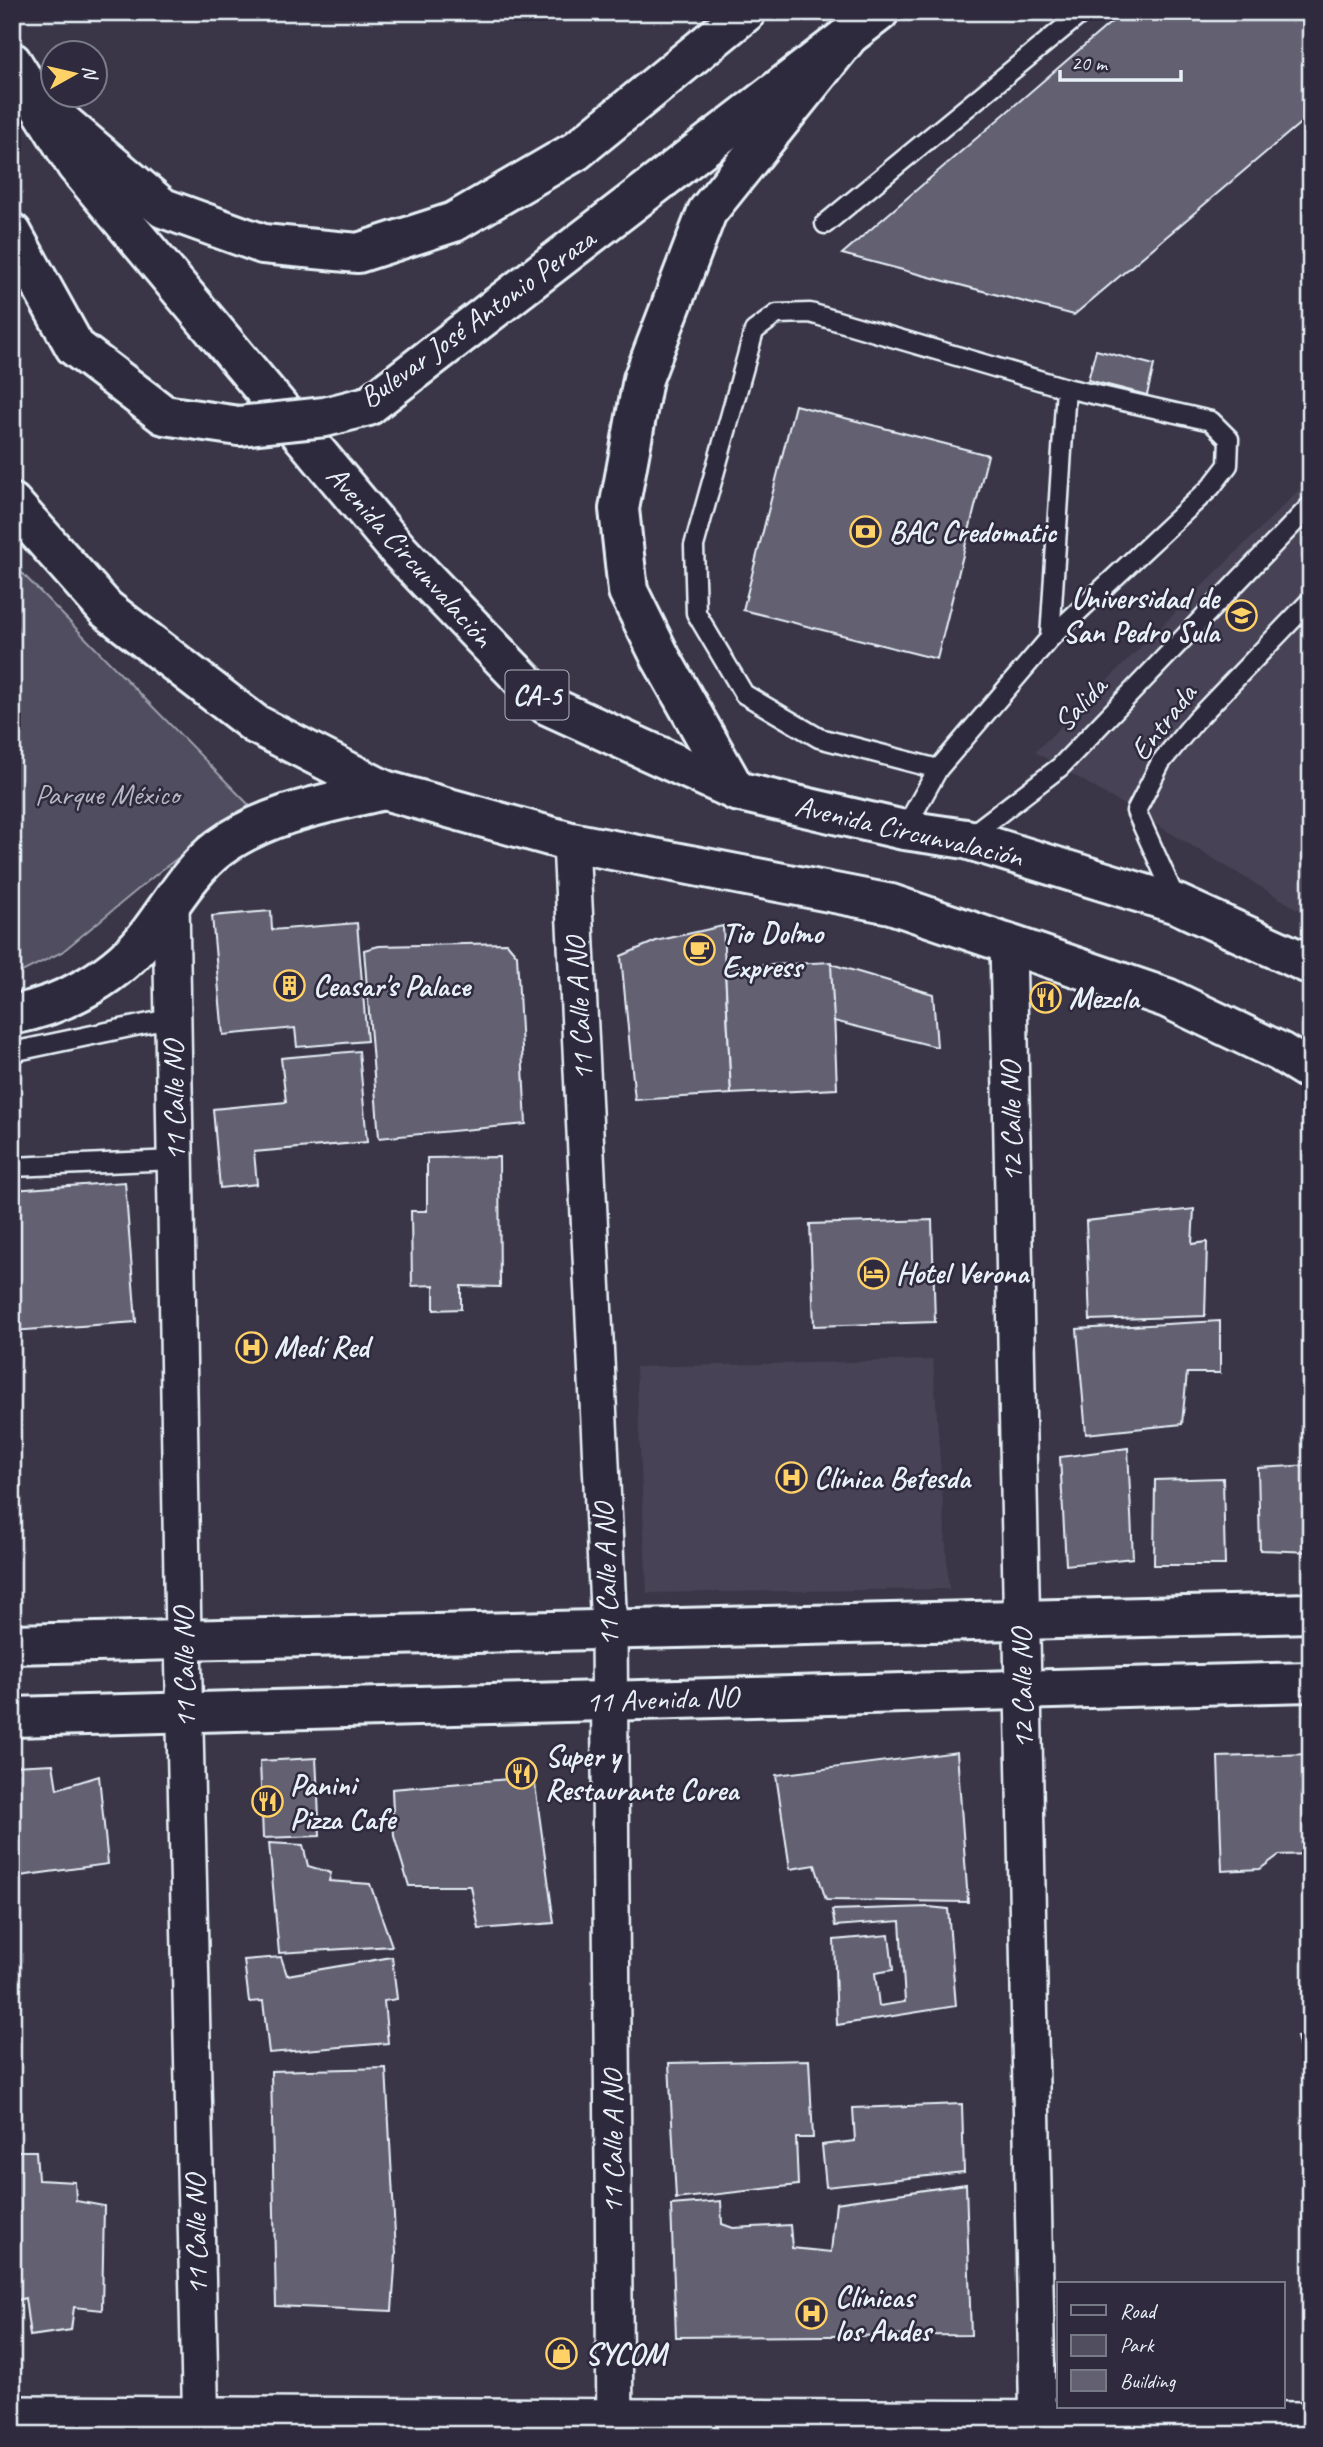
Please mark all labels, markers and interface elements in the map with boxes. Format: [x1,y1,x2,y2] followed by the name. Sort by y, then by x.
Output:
[38,38,108,108] north arrow
[1060,38,1181,82] scale bar
[1071,50,1109,76] text: 20 m
[77,64,103,82] text: N
[352,218,605,416] street label: Bulevar José Antonio Peraza
[318,457,503,656] street label: Avenida Circunvalación
[889,513,1057,551] place label: BAC Credomatic
[849,515,883,549] bank icon: BAC Credomatic
[1062,579,1222,651] place label: Universidad de San Pedro Sula
[1225,598,1259,632] school or university icon: Universidad de San Pedro Sula
[1045,666,1117,740] street label: Salida
[505,670,568,720] road number: CA-5
[1121,674,1206,768] street label: Entrada
[35,775,183,813] park label: Parque México
[792,786,1028,876] street label: Avenida Circunvalación
[722,914,825,986] place label: Tio Dolmo Express
[556,933,602,1082] street label: 11 Calle A NO
[682,933,716,967] cafe icon: Tio Dolmo Express
[313,967,472,1005] place label: Ceasar's Palace
[273,969,307,1003] building icon: Ceasar's Palace
[1069,979,1141,1017] place label: Mezcla
[1029,981,1063,1015] restaurant icon: Mezcla
[154,1037,194,1162] street label: 11 Calle NO
[991,1058,1031,1183] street label: 12 Calle NO
[896,1254,1031,1292] place label: Hotel Verona
[856,1256,890,1290] hotel icon: Hotel Verona
[274,1328,374,1366] place label: Medí Red
[234,1330,268,1364] hospital icon: Medí Red
[814,1459,973,1497] place label: Clínica Betesda
[774,1461,808,1495] hospital icon: Clínica Betesda
[584,1499,627,1648] street label: 11 Calle A NO
[164,1604,204,1729] street label: 11 Calle NO
[1002,1625,1042,1750] street label: 12 Calle NO
[585,1677,742,1721] street label: 11 Avenida NO
[545,1737,741,1809] place label: Super y Restaurante Corea
[505,1756,539,1790] restaurant icon: Super y Restaurante Corea
[290,1766,398,1838] place label: Panini Pizza Cafe
[250,1785,284,1819] restaurant icon: Panini Pizza Cafe
[593,2067,631,2214] street label: 11 Calle A NO
[176,2171,216,2296] street label: 11 Calle NO
[835,2278,934,2350] place label: Clínicas los Andes
[1057,2282,1284,2408] legend
[795,2297,829,2331] hospital icon: Clínicas los Andes
[1120,2298,1159,2324] text: Road
[1120,2332,1155,2358] text: Park
[585,2335,670,2373] place label: SYCOM
[545,2337,579,2371] shop icon: SYCOM
[1120,2368,1177,2394] text: Building

